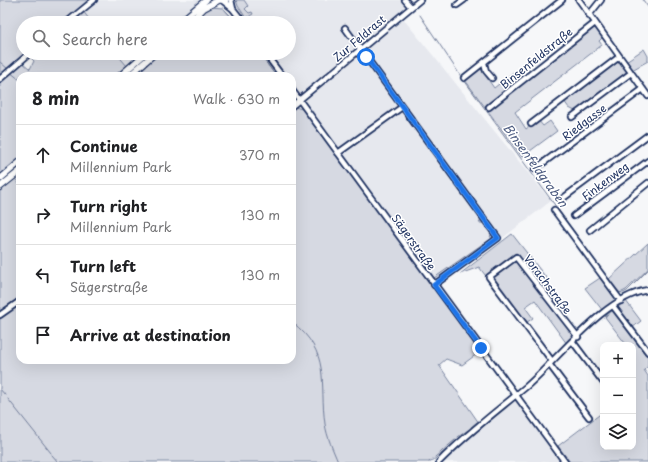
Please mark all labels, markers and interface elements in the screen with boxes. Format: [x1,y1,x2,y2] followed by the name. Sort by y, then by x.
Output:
[329,10,390,65] street label: Zur Feldrast
[16,16,296,60] search box
[496,23,576,93] street label: Binsenfeldstraße
[30,27,52,49] icon: search
[62,27,148,50] text: Search here
[357,48,375,66] route start
[32,85,80,111] text: 8 min
[193,89,280,108] text: Walk · 630 m
[558,100,610,144] street label: Riedgasse
[500,120,573,211] water label: Binsenfeldgraben
[70,134,138,157] text: Continue
[32,144,54,166] icon: ahead
[239,145,280,164] text: 370 m
[70,157,172,176] text: Millennium Park
[578,158,632,204] street label: Finkenweg
[70,194,147,217] text: Turn right
[32,204,54,226] icon: right
[241,205,280,224] text: 130 m
[388,210,440,274] street label: Sägerstraße
[70,217,172,236] text: Millennium Park
[520,251,576,318] street label: Vorachstraße
[70,254,136,277] text: Turn left
[32,264,54,286] icon: left
[241,265,280,284] text: 130 m
[70,277,148,296] text: Sägerstraße
[70,323,231,346] text: Arrive at destination
[32,324,54,346] icon: arrive
[472,339,490,357] route end
[600,342,636,450] map controls
[600,342,636,378] button: +
[600,378,636,414] button: −
[600,414,636,450] button: layers

